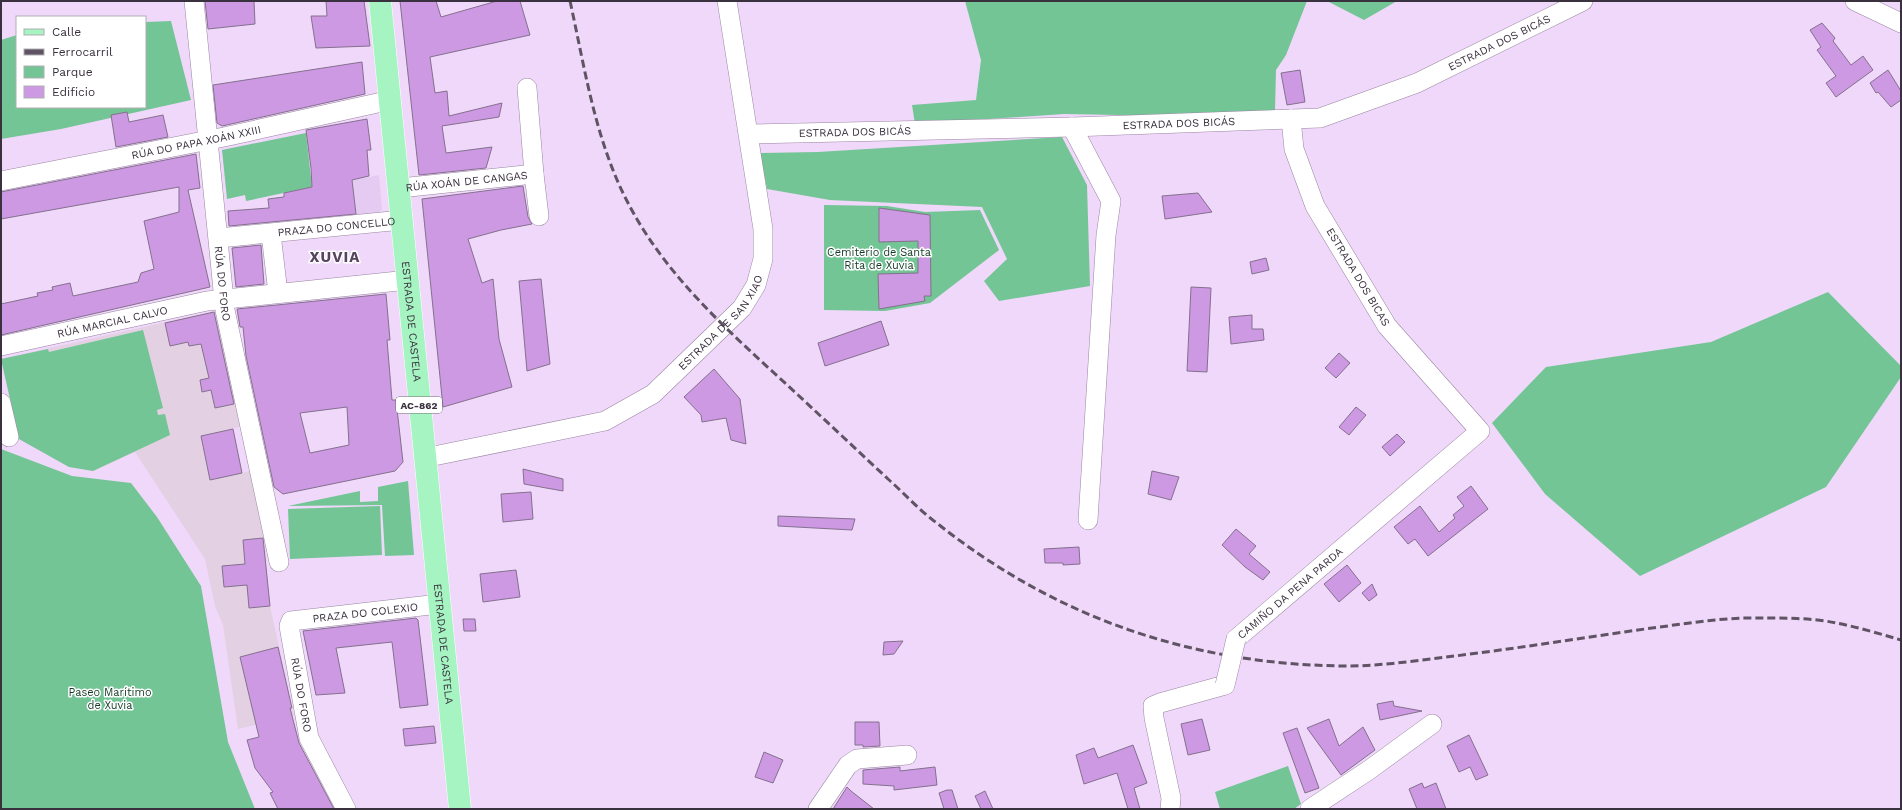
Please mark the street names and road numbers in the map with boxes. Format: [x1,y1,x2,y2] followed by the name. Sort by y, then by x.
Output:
[1446,12,1553,73] street label: ESTRADA DOS BICÁS
[1122,114,1235,132] street label: ESTRADA DOS BICÁS
[130,123,262,162] street label: RÚA DO PAPA XOÁN XXIII
[799,123,911,139] street label: ESTRADA DOS BICÁS
[405,168,528,194] street label: RÚA XOÁN DE CANGAS
[277,214,396,239] street label: PRAZA DO CONCELLO
[1323,225,1393,329] street label: ESTRADA DOS BICAS
[212,245,234,322] street label: RÚA DO FORO
[399,261,424,382] street label: ESTRADA DE CASTELA
[676,274,765,373] street label: ESTRADA DE SAN XIAO
[56,303,169,340] street label: RÚA MARCIAL CALVO
[396,397,442,413] road number: AC-862
[1235,545,1345,641] street label: CAMIÑO DA PENA PARDA
[431,583,456,705] street label: ESTRADA DE CASTELA
[312,600,419,625] street label: PRAZA DO COLEXIO
[288,656,315,733] street label: RÚA DO FORO

